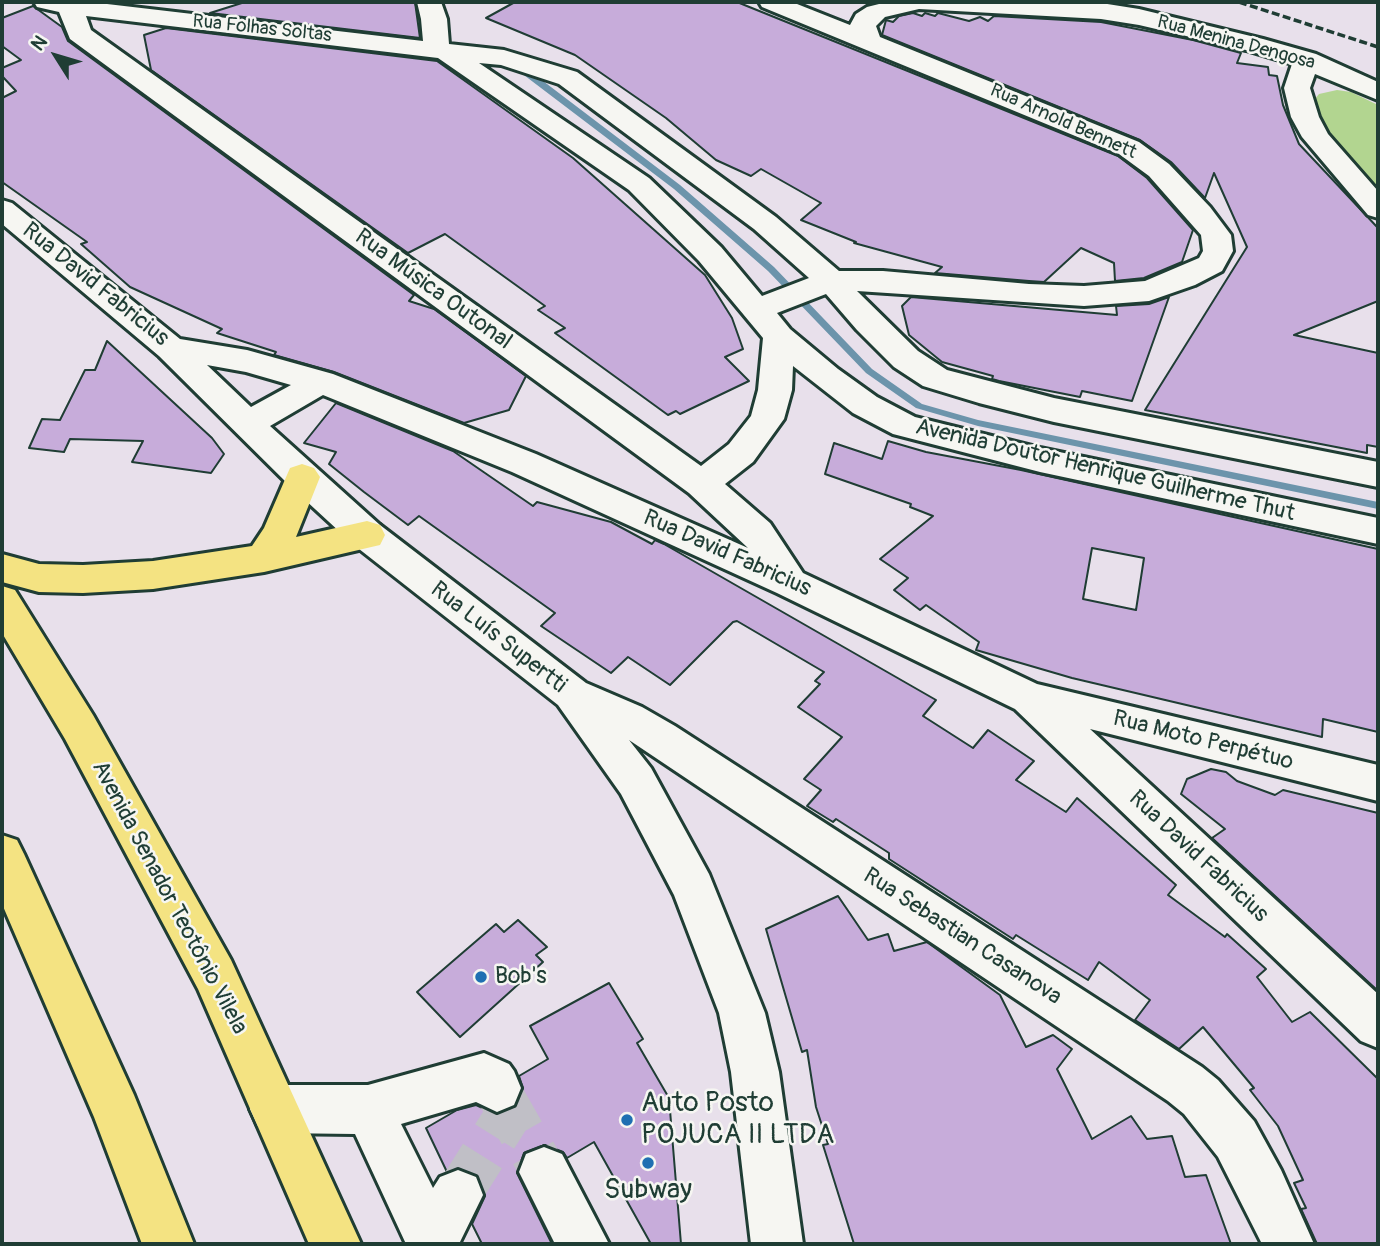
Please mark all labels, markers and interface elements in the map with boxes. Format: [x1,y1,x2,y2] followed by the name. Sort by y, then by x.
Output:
[191,10,333,48] street label: Rua Folhas Soltas
[1155,11,1317,75] street label: Rua Menina Dengosa
[21,21,91,91] north arrow
[26,31,53,56] text: N
[986,79,1140,165] street label: Rua Arnold Bennett
[16,217,174,353] street label: Rua David Fabricius
[349,224,517,356] street label: Rua Música Outonal
[913,414,1297,528] street label: Avenida Doutor Henrique Guilherme Thut
[639,505,815,603] street label: Rua David Fabricius
[425,576,571,700] street label: Rua Luís Supertti
[1110,705,1296,777] street label: Rua Moto Perpétuo
[85,757,253,1039] street label: Avenida Senador Teotônio Vilela
[1122,785,1274,929] street label: Rua David Fabricius
[858,863,1066,1011] street label: Rua Sebastian Casanova
[495,963,546,991] place label: Bob's
[473,969,489,985] marker: Bob's
[641,1087,834,1153] place label: Auto Posto POJUCA II LTDA
[619,1112,635,1128] marker: Auto Posto POJUCA II LTDA
[640,1155,656,1171] marker: Subway
[604,1174,692,1208] place label: Subway

